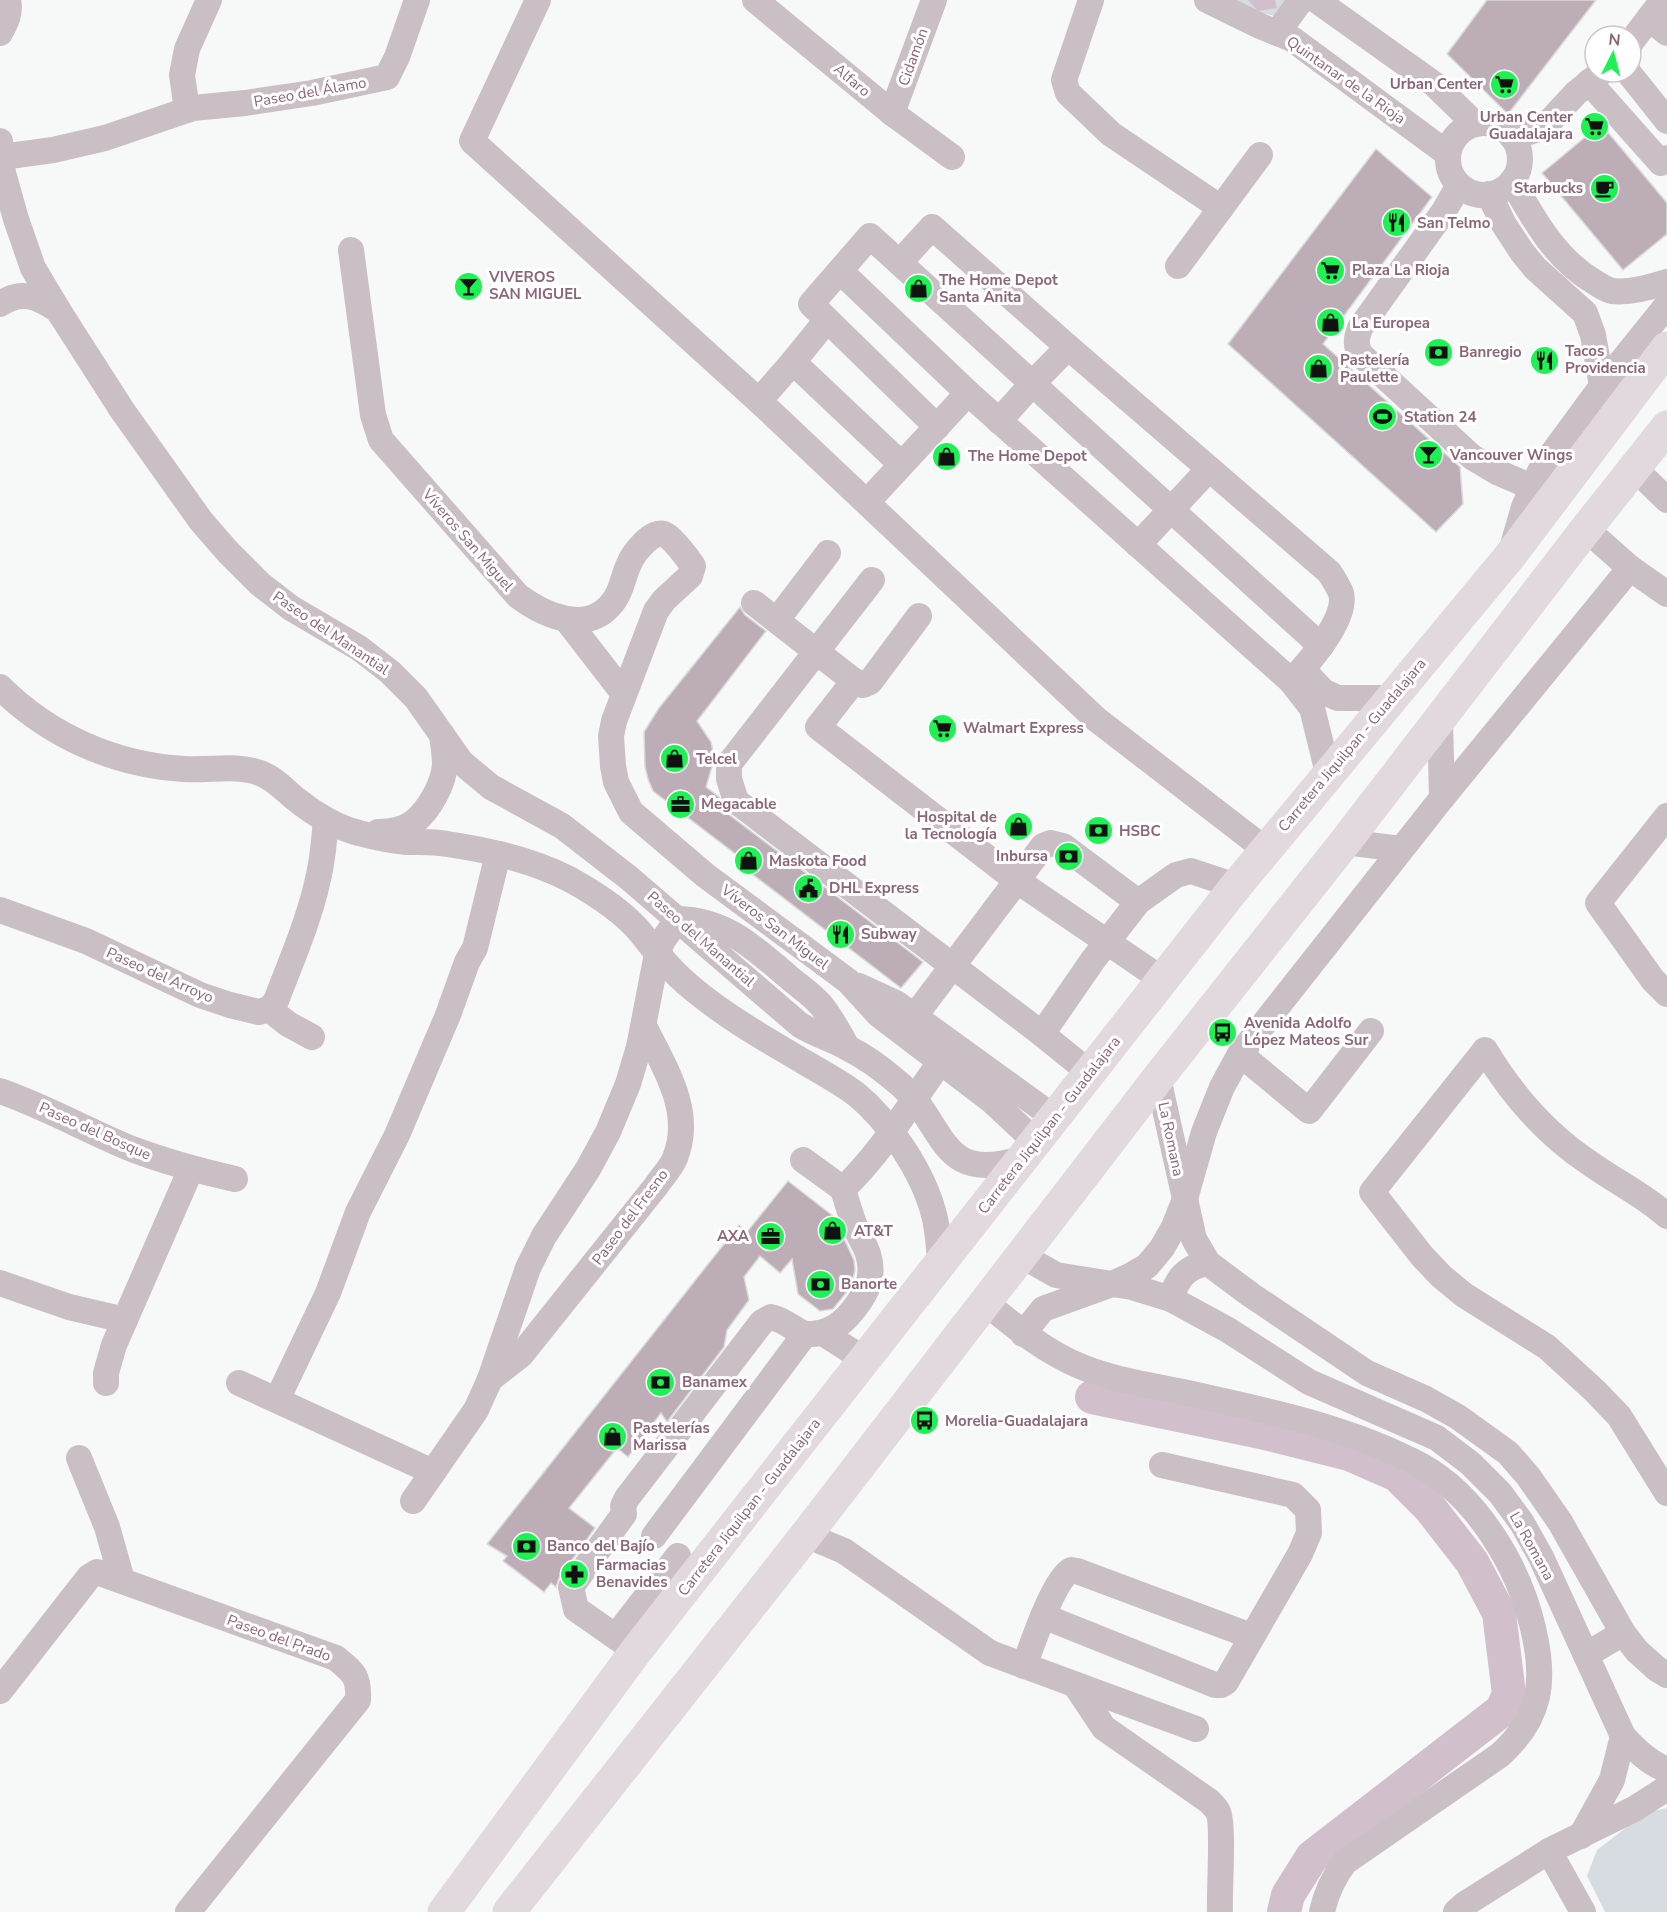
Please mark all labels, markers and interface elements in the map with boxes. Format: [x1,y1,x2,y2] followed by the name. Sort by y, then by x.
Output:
[1583,24,1643,84] north arrow
[893,25,933,89] street label: Cidamón
[1607,29,1622,52] text: N
[1283,31,1409,129] street label: Quintanar de la Rioja
[830,59,874,101] street label: Alfaro
[1488,68,1520,100] supermarket icon: Urban Center
[252,72,368,112] street label: Paseo del Álamo
[1390,74,1483,94] place label: Urban Center
[1480,107,1573,144] place label: Urban Center Guadalajara
[1578,110,1610,142] supermarket icon: Urban Center Guadalajara
[1588,172,1620,204] cafe icon: Starbucks
[1514,178,1583,198] place label: Starbucks
[1380,207,1412,239] restaurant icon: San Telmo
[1417,213,1491,233] place label: San Telmo
[1315,254,1347,286] supermarket icon: Plaza La Rioja
[1352,260,1450,280] place label: Plaza La Rioja
[488,267,582,304] place label: VIVEROS SAN MIGUEL
[452,270,484,302] bar icon: VIVEROS SAN MIGUEL
[939,270,1058,307] place label: The Home Depot Santa Anita
[902,273,934,305] shop icon: The Home Depot Santa Anita
[1315,307,1347,339] shop icon: La Europea
[1352,313,1430,333] place label: La Europea
[1422,336,1454,368] bank icon: Banregio
[1565,341,1646,378] place label: Tacos Providencia
[1459,342,1522,362] place label: Banregio
[1528,344,1560,376] restaurant icon: Tacos Providencia
[1340,350,1409,387] place label: Pastelería Paulette
[1303,353,1335,385] shop icon: Pastelería Paulette
[1367,401,1399,433] sports icon: Station 24
[1404,407,1476,427] place label: Station 24
[1413,439,1445,471] bar icon: Vancouver Wings
[931,440,963,472] shop icon: The Home Depot
[1449,445,1573,465] place label: Vancouver Wings
[968,446,1087,466] place label: The Home Depot
[417,484,518,596] street label: Víveros San Miguel
[269,587,394,680] street label: Paseo del Manantial
[1273,654,1431,836] street label: Carretera Jiquilpan - Guadalajara
[926,712,958,744] supermarket icon: Walmart Express
[963,718,1084,738] place label: Walmart Express
[659,743,691,775] shop icon: Telcel
[696,749,737,769] place label: Telcel
[664,788,696,820] office icon: Megacable
[701,794,777,814] place label: Megacable
[905,807,997,844] place label: Hospital de la Tecnología
[1002,810,1034,842] shop icon: Hospital de la Tecnología
[1082,815,1114,847] bank icon: HSBC
[1119,821,1161,841] place label: HSBC
[1053,840,1085,872] bank icon: Inbursa
[732,845,764,877] shop icon: Maskota Food
[996,846,1048,866] place label: Inbursa
[769,851,866,871] place label: Maskota Food
[792,872,824,904] public building icon: DHL Express
[829,878,919,898] place label: DHL Express
[716,879,833,974] street label: Víveros San Miguel
[643,887,759,992] street label: Paseo del Manantial
[824,918,856,950] restaurant icon: Subway
[861,924,917,944] place label: Subway
[103,942,217,1008] street label: Paseo del Arroyo
[1244,1013,1368,1050] place label: Avenida Adolfo López Mateos Sur
[1207,1016,1239,1048] bus stop icon: Avenida Adolfo López Mateos Sur
[973,1032,1125,1218] street label: Carretera Jiquilpan - Guadalajara
[36,1097,154,1165] street label: Paseo del Bosque
[1153,1100,1189,1178] street label: La Romana
[587,1165,673,1269] street label: Paseo del Fresno
[817,1215,849,1247] shop icon: AT&T
[754,1220,786,1252] office icon: AXA
[854,1221,893,1241] place label: AT&T
[717,1226,750,1246] place label: AXA
[804,1268,836,1300] bank icon: Banorte
[841,1274,897,1294] place label: Banorte
[645,1366,677,1398] bank icon: Banamex
[682,1372,748,1392] place label: Banamex
[908,1405,940,1437] bus stop icon: Morelia-Guadalajara
[945,1411,1088,1431] place label: Morelia-Guadalajara
[673,1414,825,1600] street label: Carretera Jiquilpan - Guadalajara
[633,1418,710,1455] place label: Pastelerías Marissa
[596,1421,628,1453] shop icon: Pastelerías Marissa
[1505,1508,1559,1584] street label: La Romana
[510,1530,542,1562] bank icon: Banco del Bajío
[547,1536,655,1556] place label: Banco del Bajío
[596,1555,668,1592] place label: Farmacias Benavides
[559,1558,591,1590] pharmacy icon: Farmacias Benavides
[224,1610,334,1666] street label: Paseo del Prado

